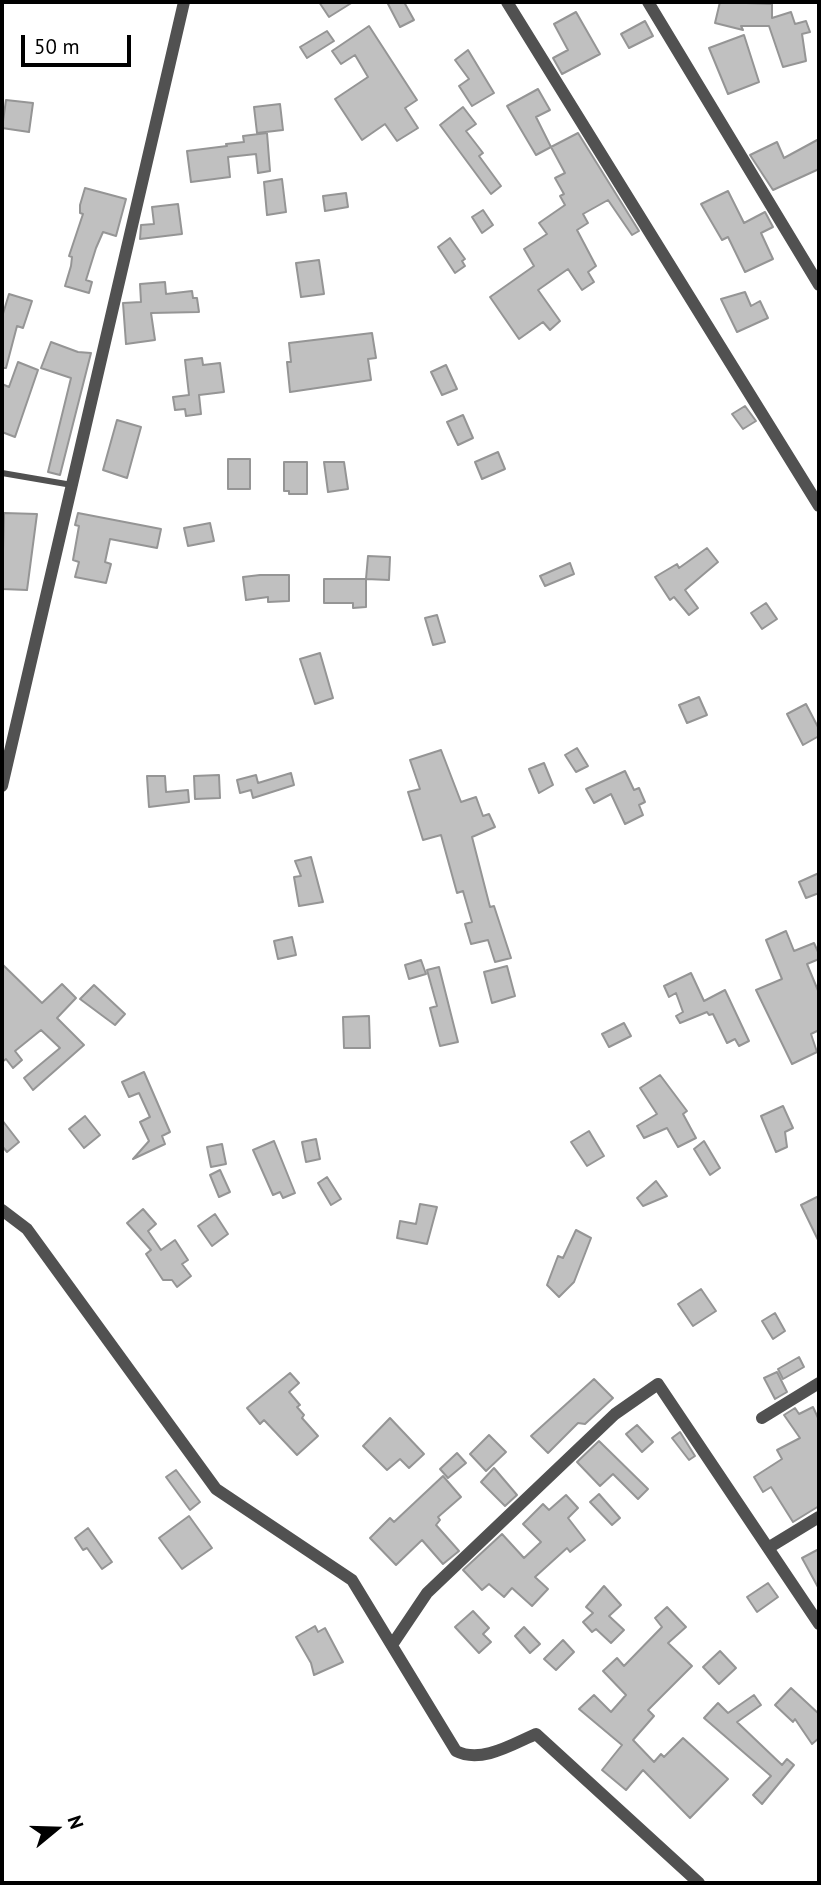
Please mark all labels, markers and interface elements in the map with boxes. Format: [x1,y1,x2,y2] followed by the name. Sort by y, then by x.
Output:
[24,21,135,65] scale bar
[34,33,80,60] text: 50 m
[21,1794,91,1864] north arrow
[62,1812,89,1832] text: N

